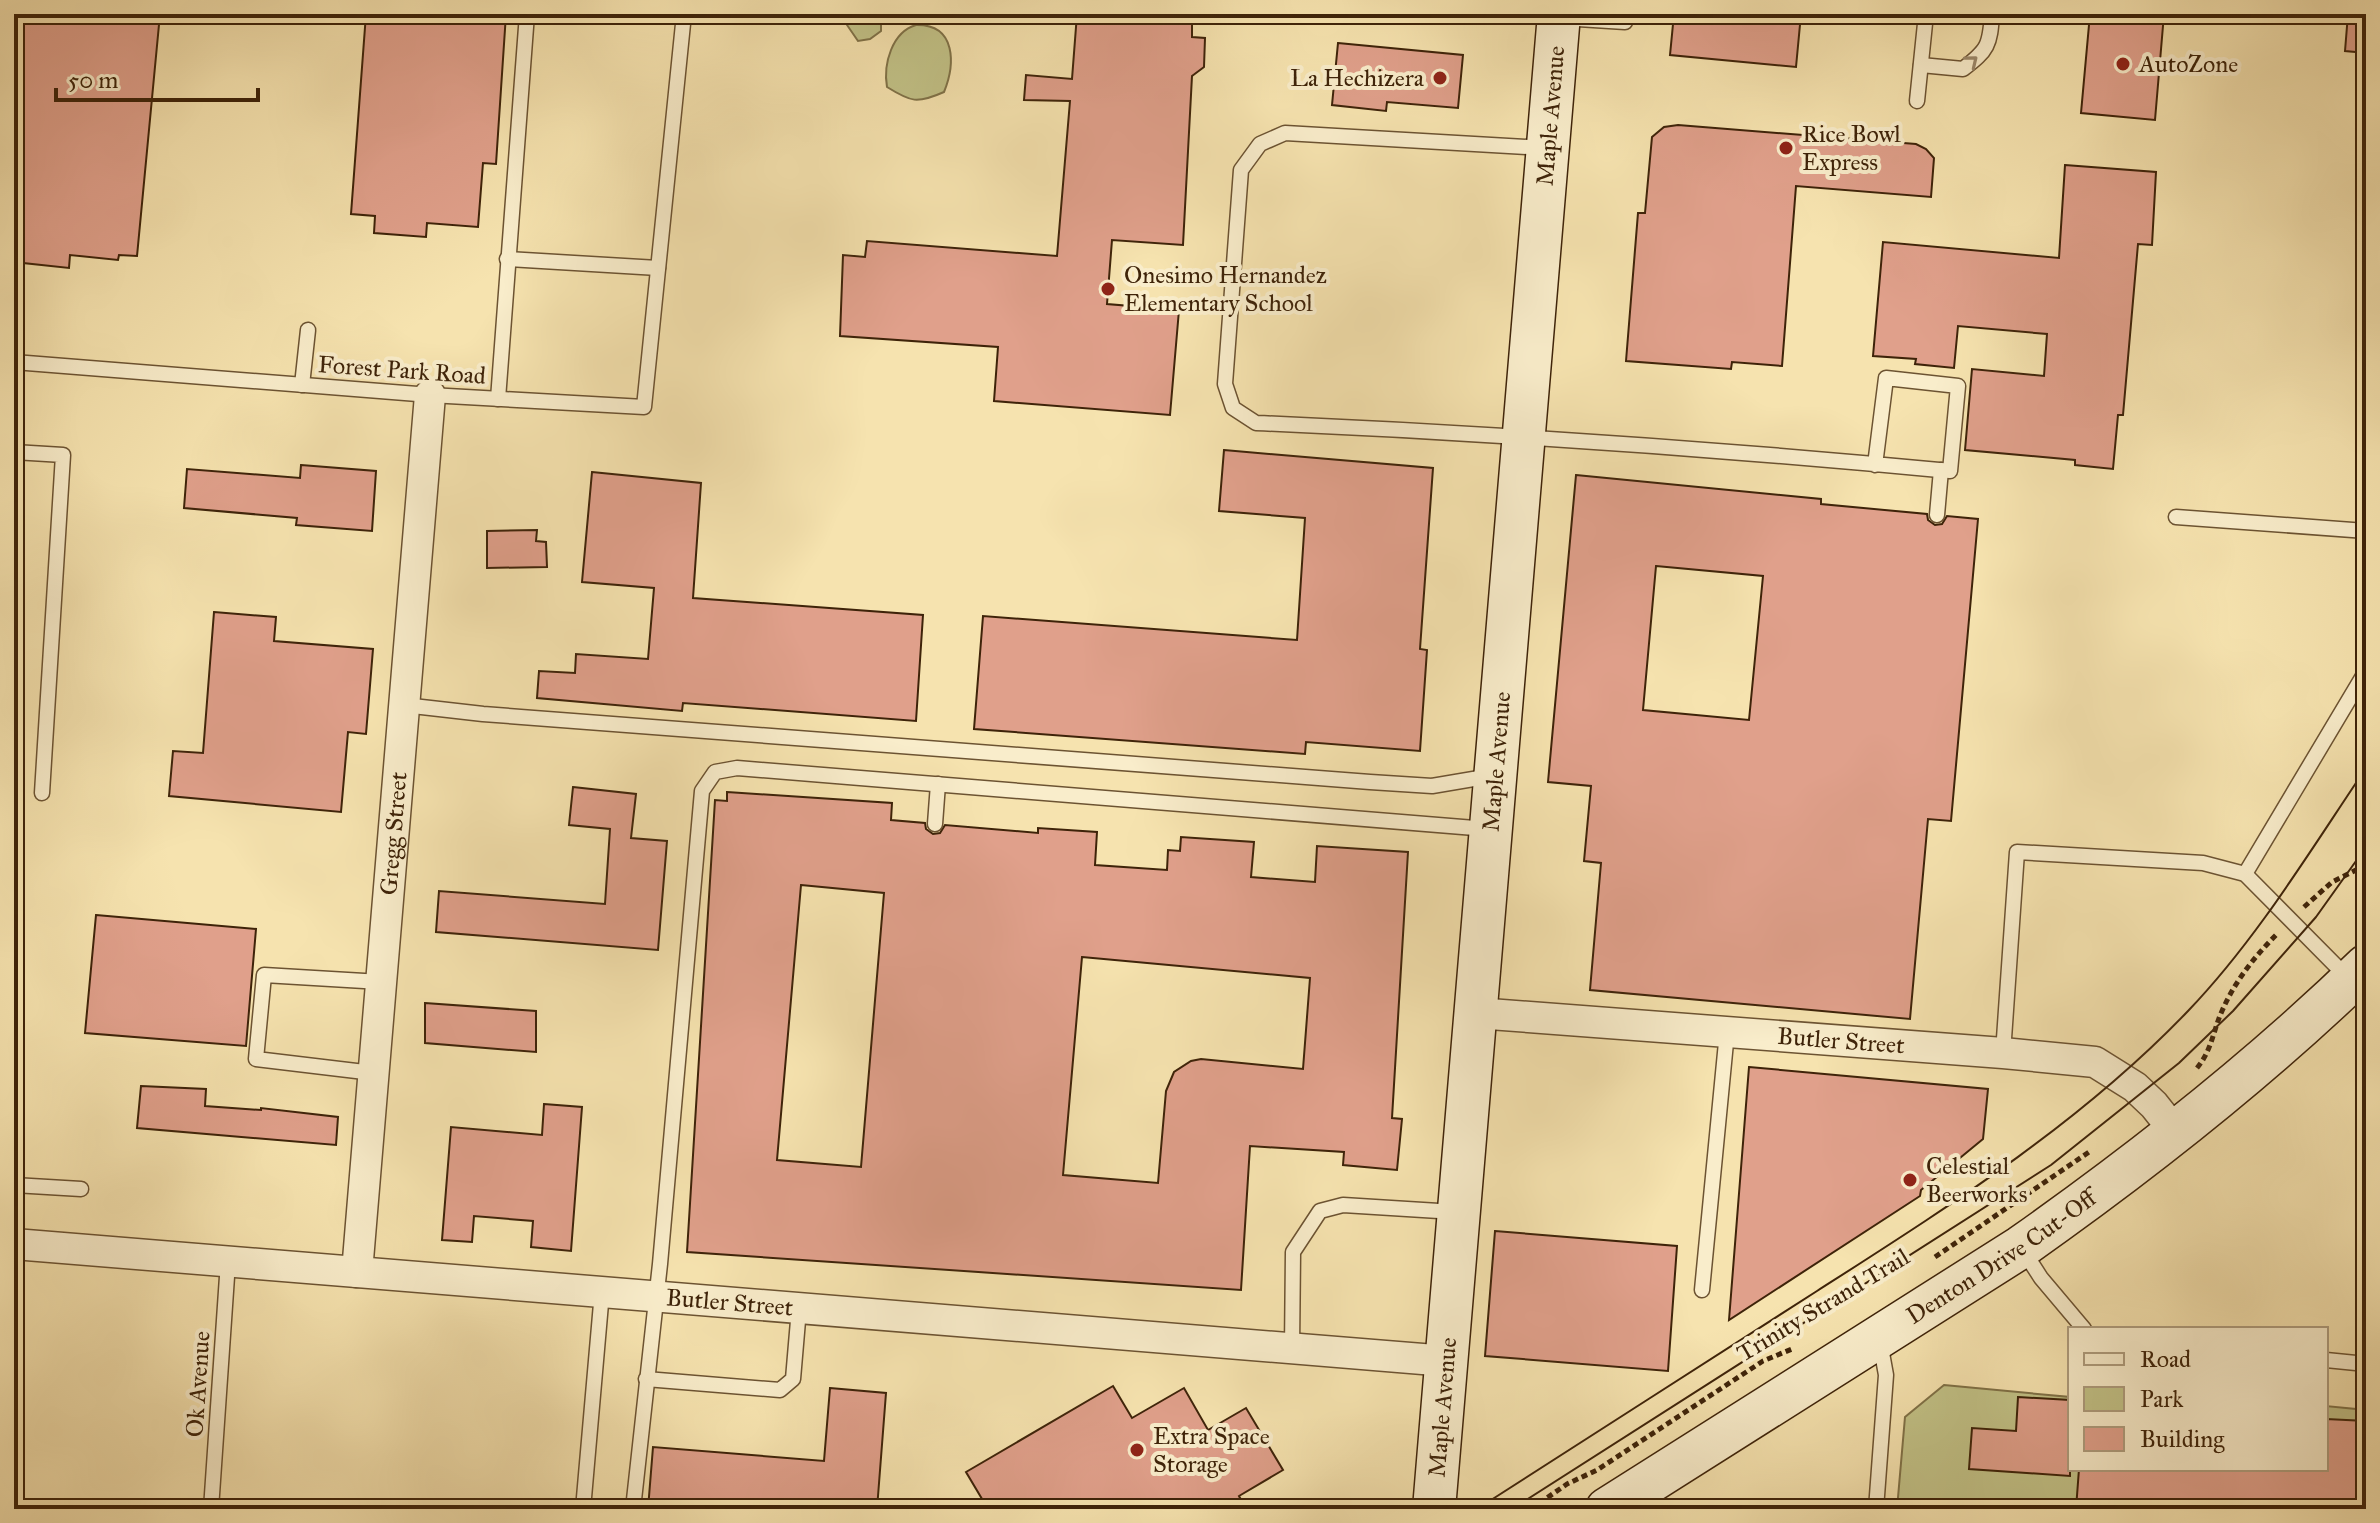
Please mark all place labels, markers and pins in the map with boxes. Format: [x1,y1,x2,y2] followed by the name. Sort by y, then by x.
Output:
[2138,49,2238,79] place label: AutoZone
[2114,55,2132,73] marker: AutoZone
[1290,63,1425,93] place label: La Hechizera
[1431,69,1449,87] marker: La Hechizera
[1802,119,1901,177] place label: Rice Bowl Express
[1777,139,1795,157] marker: Rice Bowl Express
[1124,260,1327,318] place label: Onesimo Hernandez Elementary School
[1099,280,1117,298] marker: Onesimo Hernandez Elementary School
[1926,1151,2028,1209] place label: Celestial Beerworks
[1901,1171,1919,1189] marker: Celestial Beerworks
[1153,1421,1270,1479] place label: Extra Space Storage
[1128,1441,1146,1459] marker: Extra Space Storage

